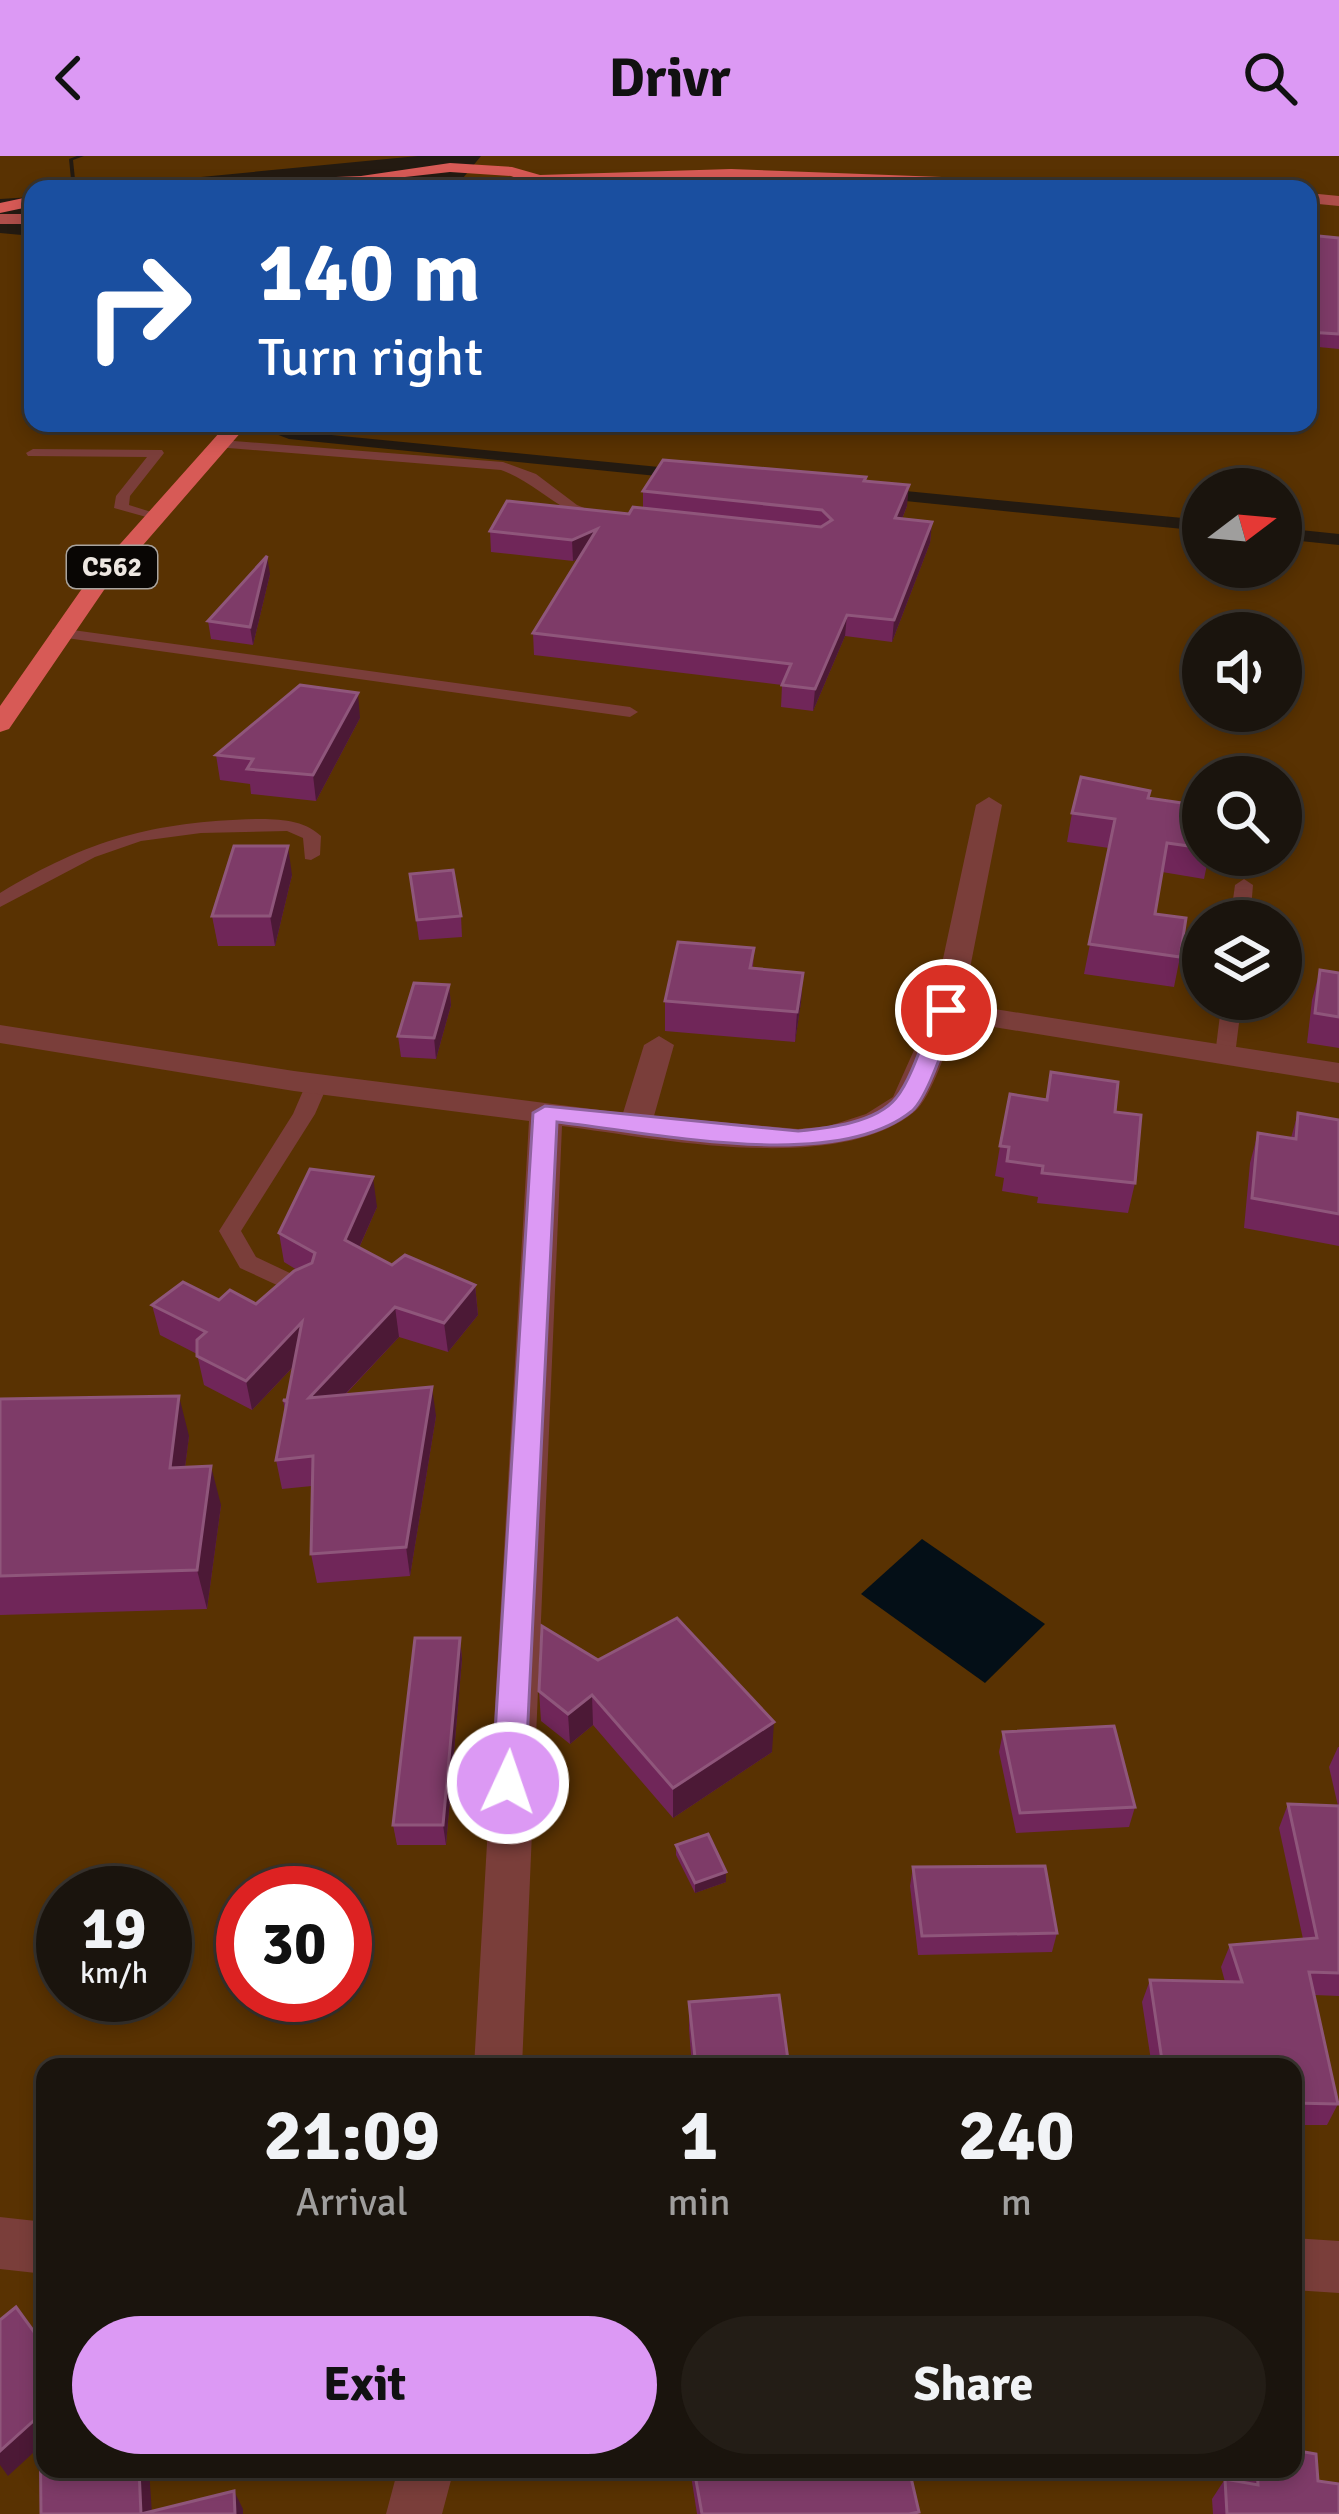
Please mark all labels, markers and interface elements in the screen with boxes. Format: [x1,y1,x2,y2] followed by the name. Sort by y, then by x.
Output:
[36,45,102,111] icon: back
[609,45,730,112] text: Drivr
[1237,45,1303,111] icon: search
[258,221,480,325] text: 140 m
[60,228,216,384] icon: right
[258,324,483,391] text: Turn right
[1182,468,1302,588] north arrow
[1182,468,1302,1020] map controls
[67,546,157,588] road number: C562
[1182,612,1302,732] button: sound
[1182,756,1302,876] button: search
[1182,900,1302,1020] button: layers
[895,959,997,1061] pin
[913,977,979,1043] icon: arrive
[445,1720,571,1846] position arrow
[216,1866,372,2022] speed limit sign: 30
[82,1892,146,1966] text: 19
[80,1955,148,1992] text: km/h
[263,2091,440,2180] text: 21:09
[680,2091,718,2180] text: 1
[958,2091,1075,2180] text: 240
[296,2178,408,2226] text: Arrival
[668,2178,731,2226] text: min
[1001,2178,1032,2226] text: m
[72,2316,657,2454] button: Exit
[681,2316,1266,2454] button: Share

